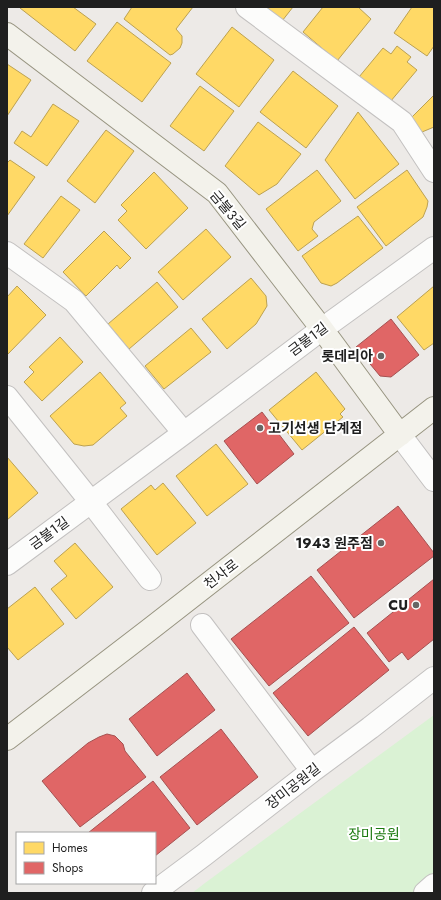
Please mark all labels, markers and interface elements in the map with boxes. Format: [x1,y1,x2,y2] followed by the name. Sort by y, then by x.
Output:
[205,186,251,234] street label: 금불3길
[284,317,332,361] street label: 금불1길
[321,346,373,366] place label: 롯데리아
[376,351,386,361] marker: 롯데리아
[268,418,362,438] place label: 고기선생 단계점
[255,423,265,433] marker: 고기선생 단계점
[25,512,73,554] street label: 금불1길
[295,533,373,553] place label: 1943 원주점
[376,538,386,548] marker: 1943 원주점
[200,554,242,594] street label: 천사로
[388,595,408,615] place label: CU
[411,600,421,610] marker: CU
[261,758,325,814] street label: 장미공원길
[348,824,400,844] park label: 장미공원
[16,832,156,884] legend
[52,839,88,857] text: Homes
[52,859,83,877] text: Shops

